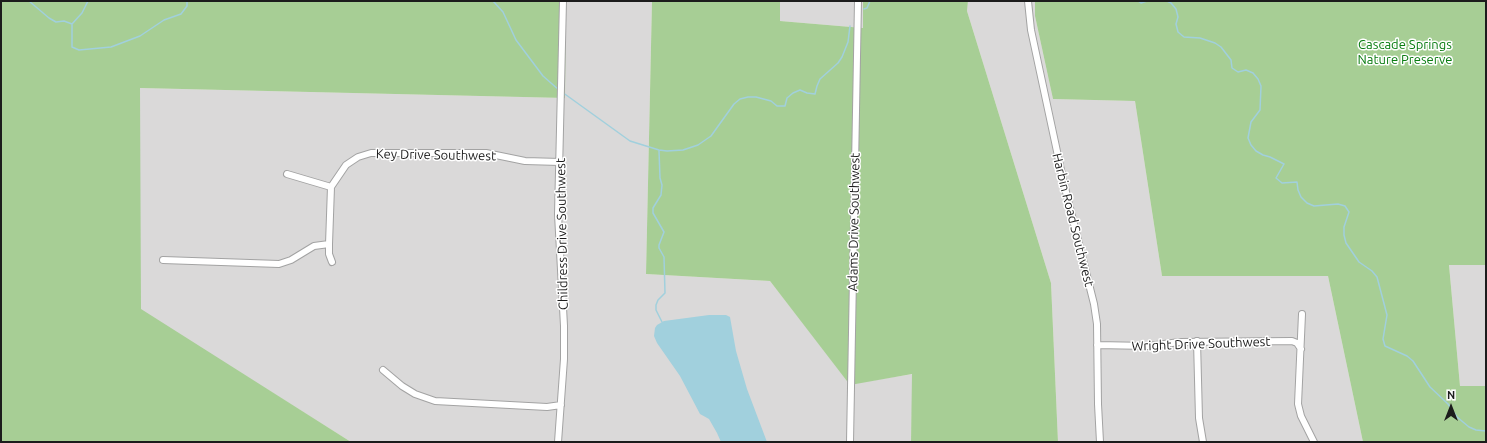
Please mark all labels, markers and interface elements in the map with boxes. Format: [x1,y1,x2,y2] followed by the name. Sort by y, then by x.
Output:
[1358,37,1452,68] park label: Cascade Springs Nature Preserve
[376,146,496,164] street label: Key Drive Southwest
[1049,152,1097,288] street label: Harbin Road Southwest
[845,153,863,291] street label: Adams Drive Southwest
[553,158,571,310] street label: Childress Drive Southwest
[1131,334,1271,354] street label: Wright Drive Southwest
[1431,387,1471,427] north arrow
[1447,389,1455,401] text: N

